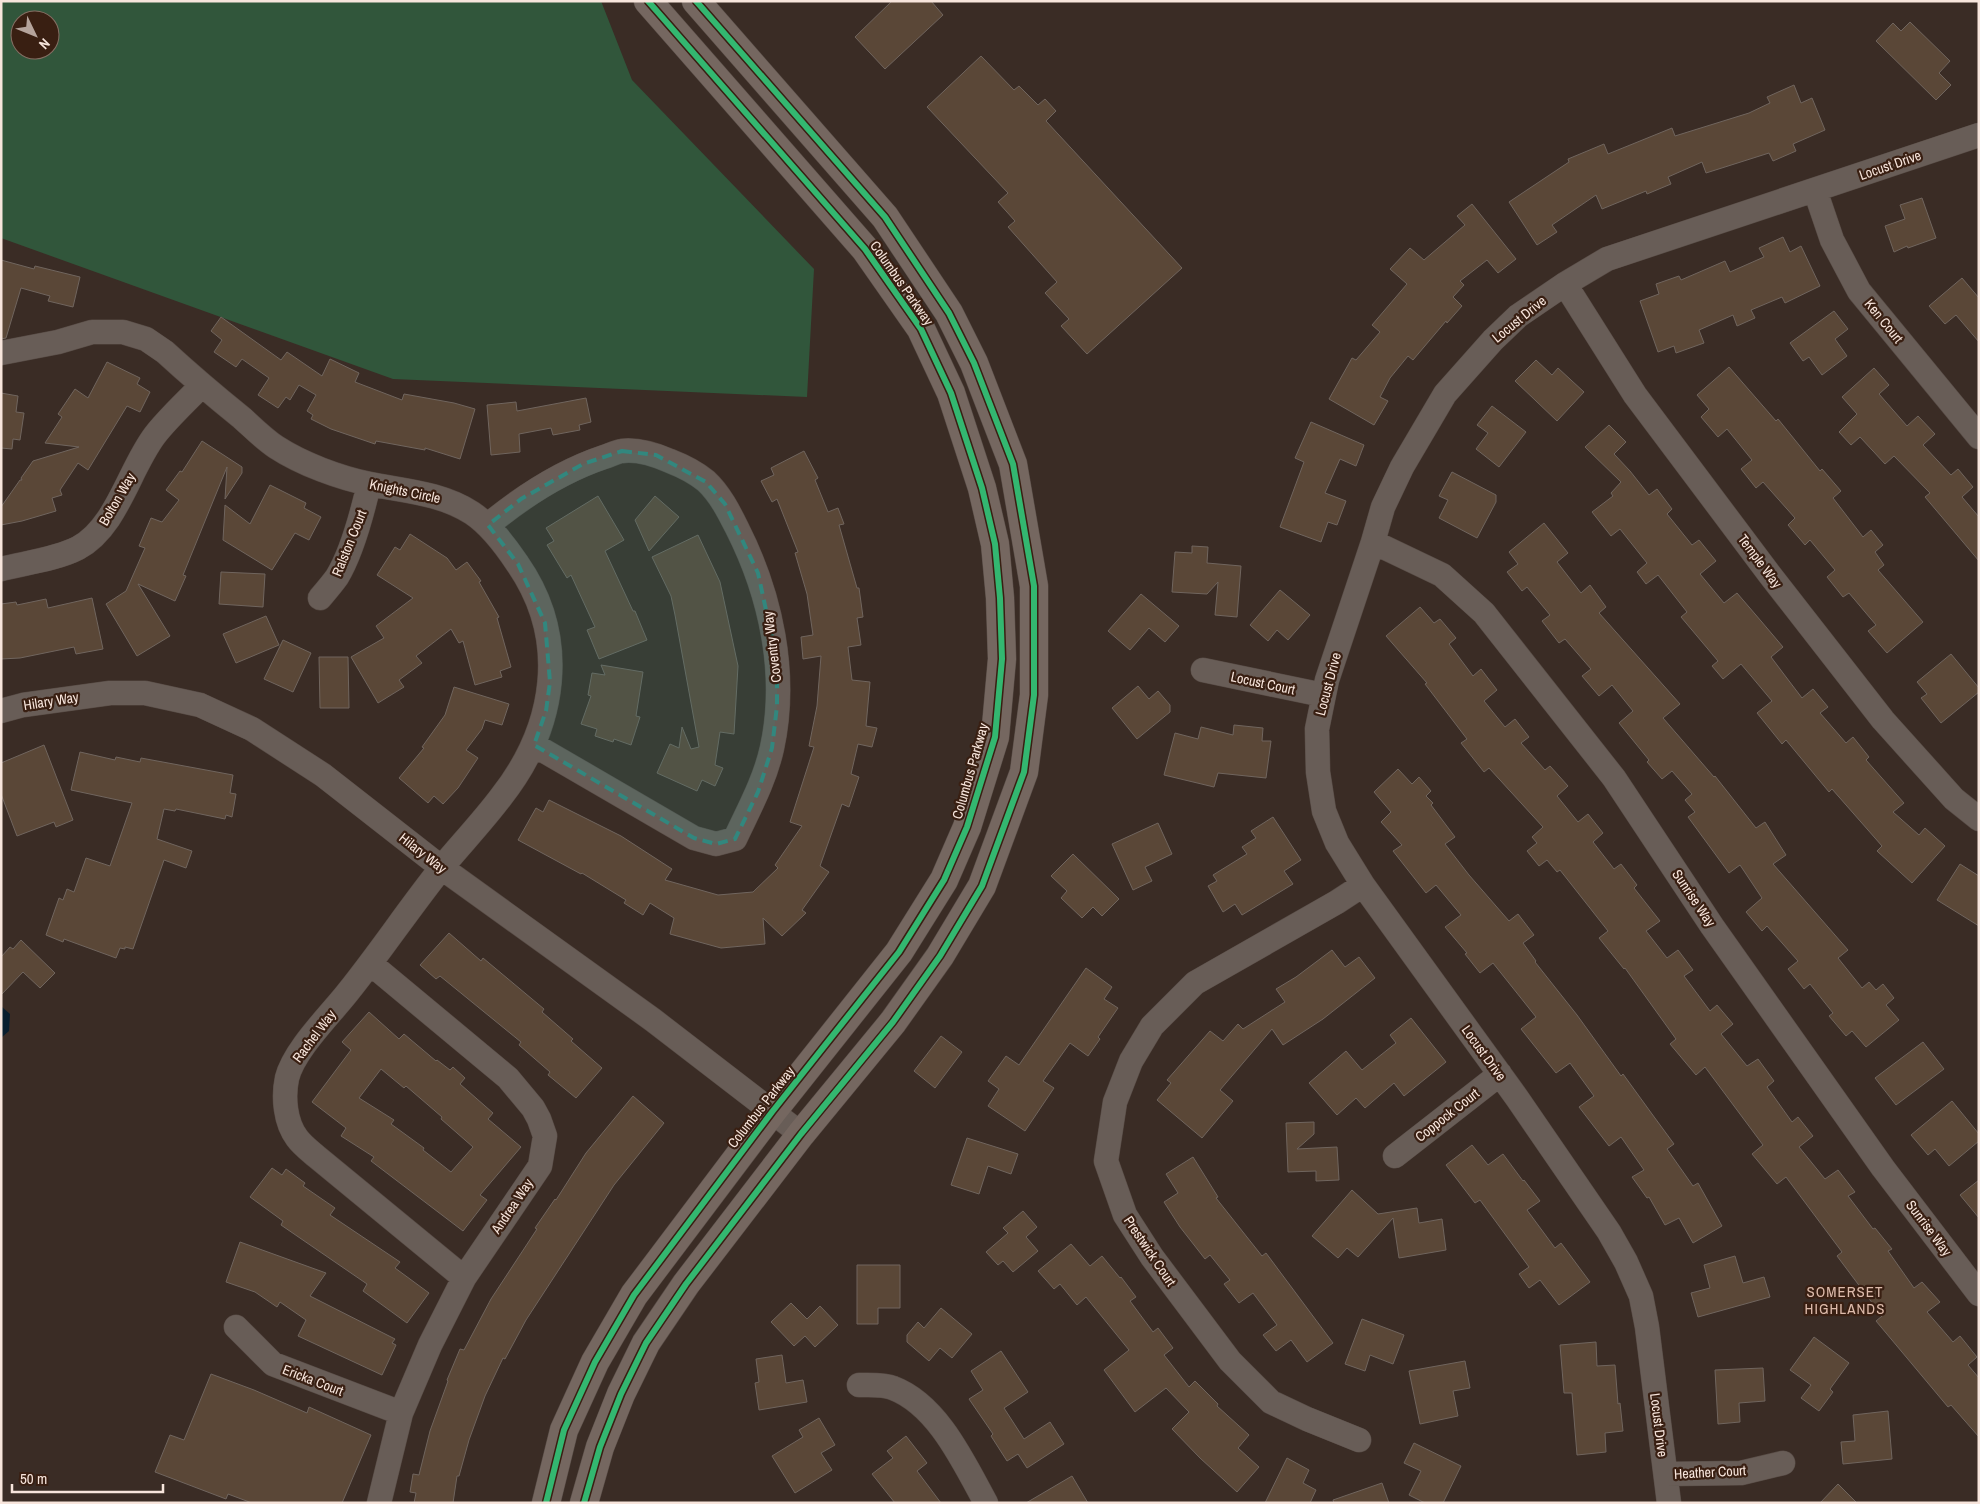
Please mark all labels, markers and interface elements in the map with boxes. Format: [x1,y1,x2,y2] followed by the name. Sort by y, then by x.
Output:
[10,10,60,60] north arrow
[35,35,54,53] text: N
[1857,146,1923,184] street label: Locust Drive
[866,237,938,329] street label: Columbus Parkway
[1488,292,1550,346] street label: Locust Drive
[1861,295,1907,347] street label: Ken Court
[95,469,139,529] street label: Bolton Way
[368,475,442,507] street label: Knights Circle
[328,507,370,579] street label: Ralston Court
[1734,531,1786,592] street label: Temple Way
[759,610,785,684] street label: Coventry Way
[1311,651,1345,717] street label: Locust Drive
[1229,667,1297,699] street label: Locust Court
[22,688,80,714] street label: Hilary Way
[948,721,992,821] street label: Columbus Parkway
[396,829,451,877] street label: Hilary Way
[1668,866,1720,930] street label: Sunrise Way
[288,1006,340,1066] street label: Rachel Way
[1458,1022,1510,1084] street label: Locust Drive
[723,1062,799,1152] street label: Columbus Parkway
[1411,1084,1483,1146] street label: Coppock Court
[486,1175,537,1238] street label: Andrea Way
[1902,1197,1956,1260] street label: Sunrise Way
[1120,1212,1180,1290] street label: Prestwick Court
[1805,1281,1885,1319] district label: SOMERSET HIGHLANDS
[280,1360,346,1400] street label: Ericka Court
[1646,1392,1672,1458] street label: Locust Drive
[1674,1461,1746,1483] street label: Heather Court
[12,1462,164,1494] scale bar
[20,1468,47,1489] text: 50 m

